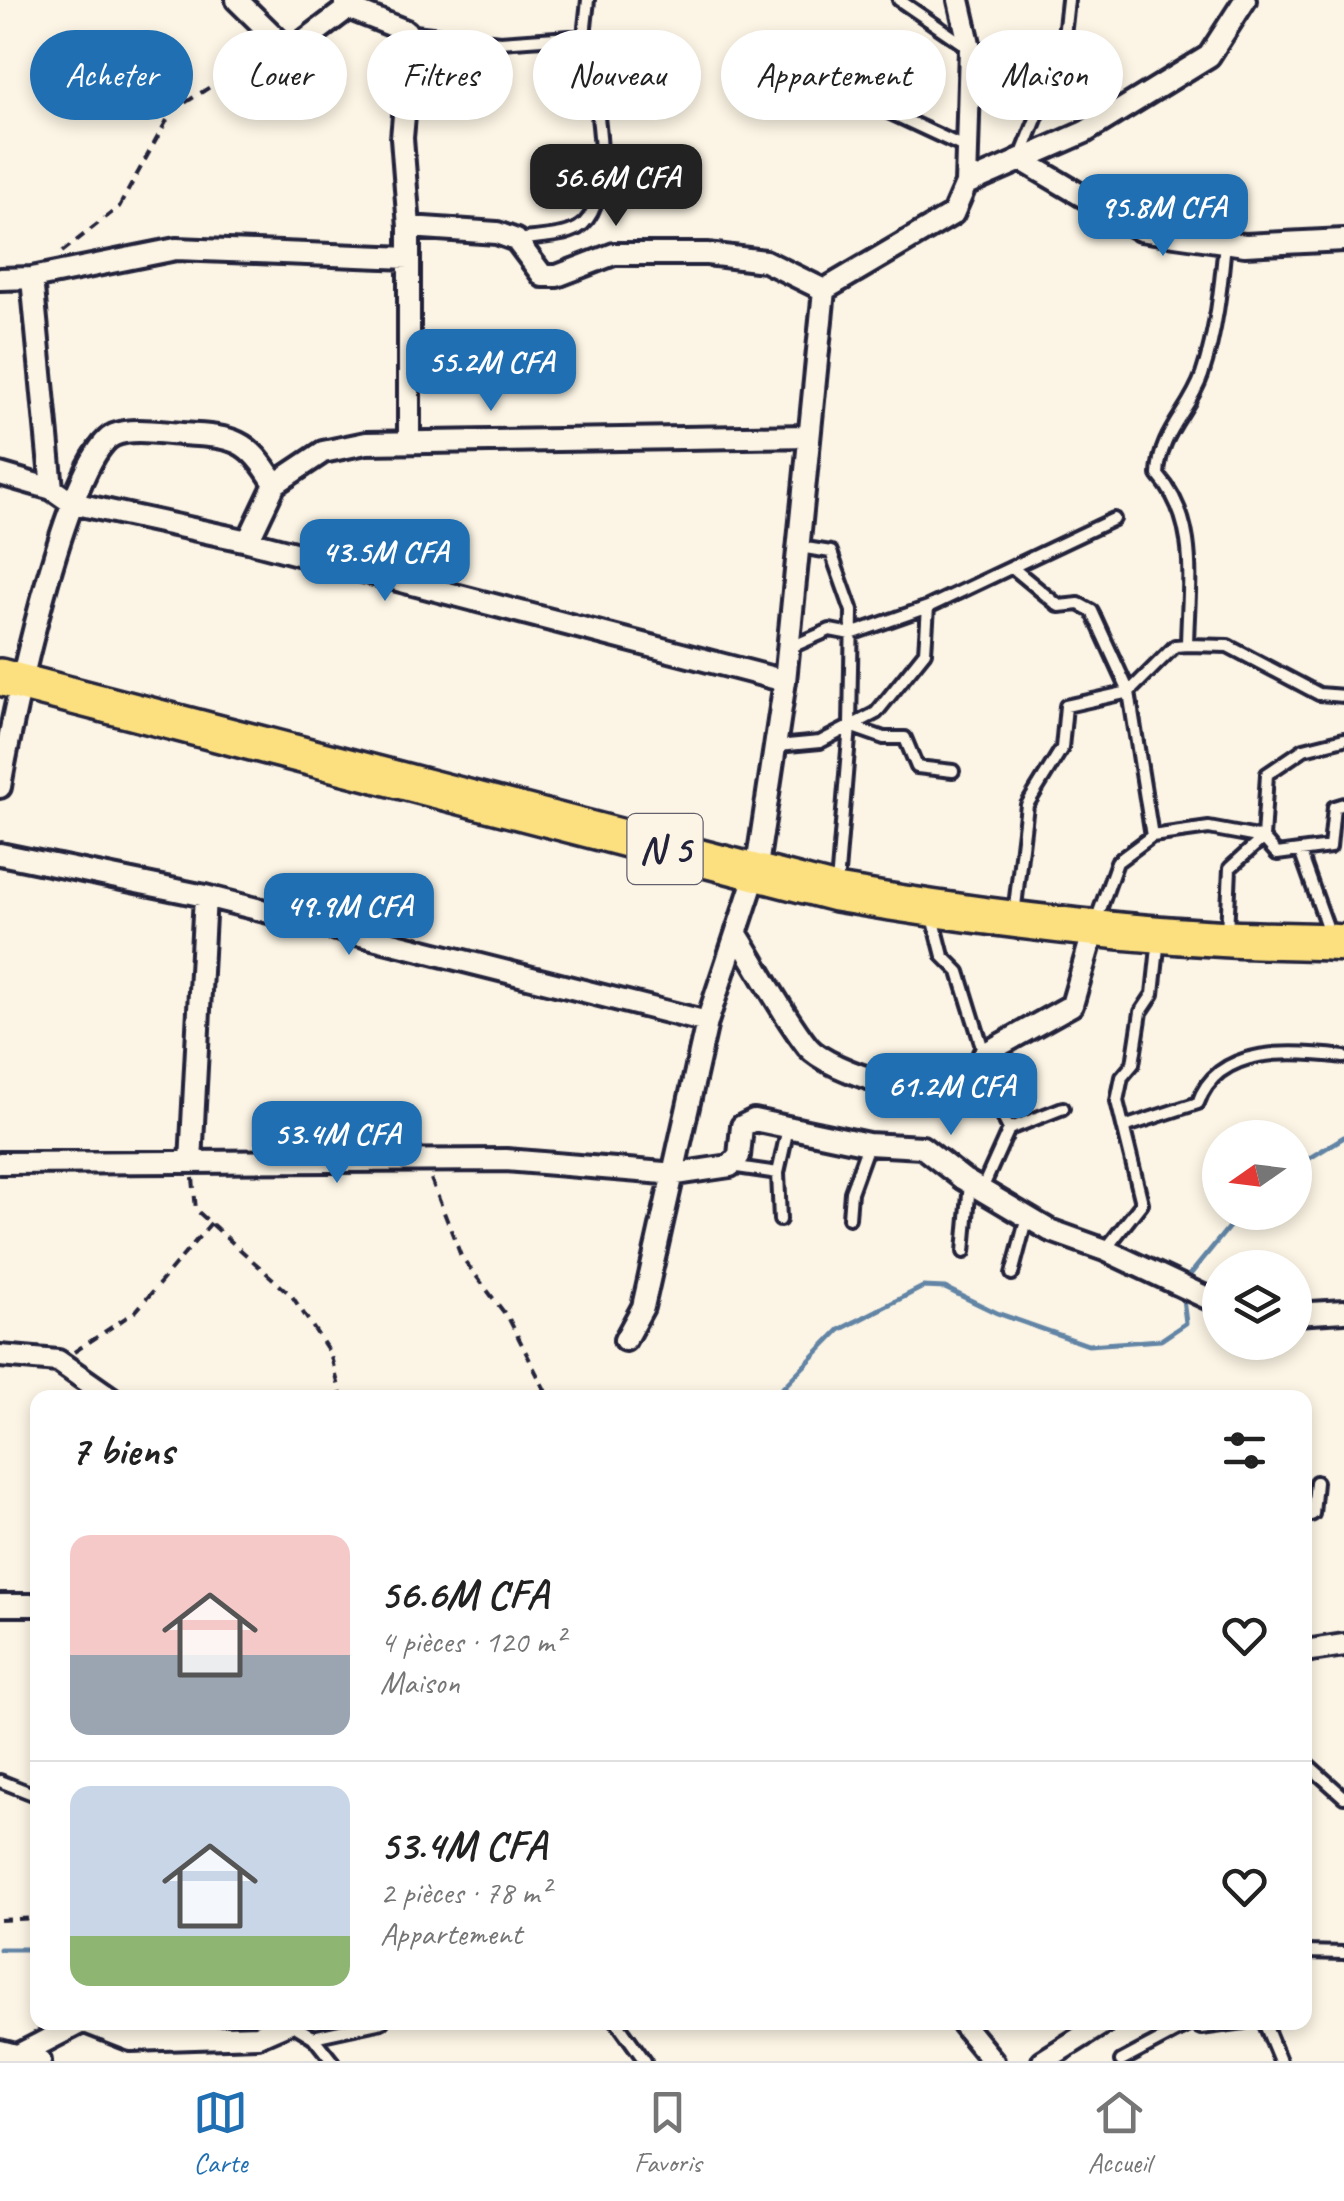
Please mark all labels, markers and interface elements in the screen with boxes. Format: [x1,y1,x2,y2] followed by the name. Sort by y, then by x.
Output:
[30,30,193,120] chip: Acheter
[213,30,347,120] chip: Louer
[367,30,513,120] chip: Filtres
[533,30,701,120] chip: Nouveau
[721,30,946,120] chip: Appartement
[966,30,1123,120] chip: Maison
[502,144,730,229] pin: 56.6M CFA
[552,156,680,197] text: 56.6M CFA
[1049,174,1277,259] pin: 95.8M CFA
[1100,186,1226,227] text: 95.8M CFA
[377,329,605,414] pin: 55.2M CFA
[428,341,554,382] text: 55.2M CFA
[271,519,499,604] pin: 43.5M CFA
[322,531,448,572] text: 43.5M CFA
[628,814,702,884] road number: N 5
[235,873,463,958] pin: 49.9M CFA
[286,885,412,926] text: 49.9M CFA
[837,1053,1065,1138] pin: 61.2M CFA
[887,1065,1015,1106] text: 61.2M CFA
[223,1101,451,1186] pin: 53.4M CFA
[274,1113,400,1154] text: 53.4M CFA
[1202,1120,1312,1230] north arrow
[1202,1120,1312,1360] map controls
[1202,1250,1312,1360] button: layers
[1217,1423,1272,1478] icon: filters
[70,1424,174,1477] text: 7 biens
[380,1568,548,1621] text: 56.6M CFA
[150,1575,270,1695] icon: home
[1217,1608,1272,1663] icon: heart
[380,1621,564,1662] text: 4 pièces · 120 m²
[380,1662,460,1703] text: Maison
[380,1819,546,1872] text: 53.4M CFA
[150,1826,270,1946] icon: home
[1217,1859,1272,1914] icon: heart
[380,1872,549,1913] text: 2 pièces · 78 m²
[380,1913,522,1954] text: Appartement
[193,2085,248,2180] tab: Carte
[634,2085,702,2180] tab: Favoris
[1088,2085,1151,2180] tab: Accueil

